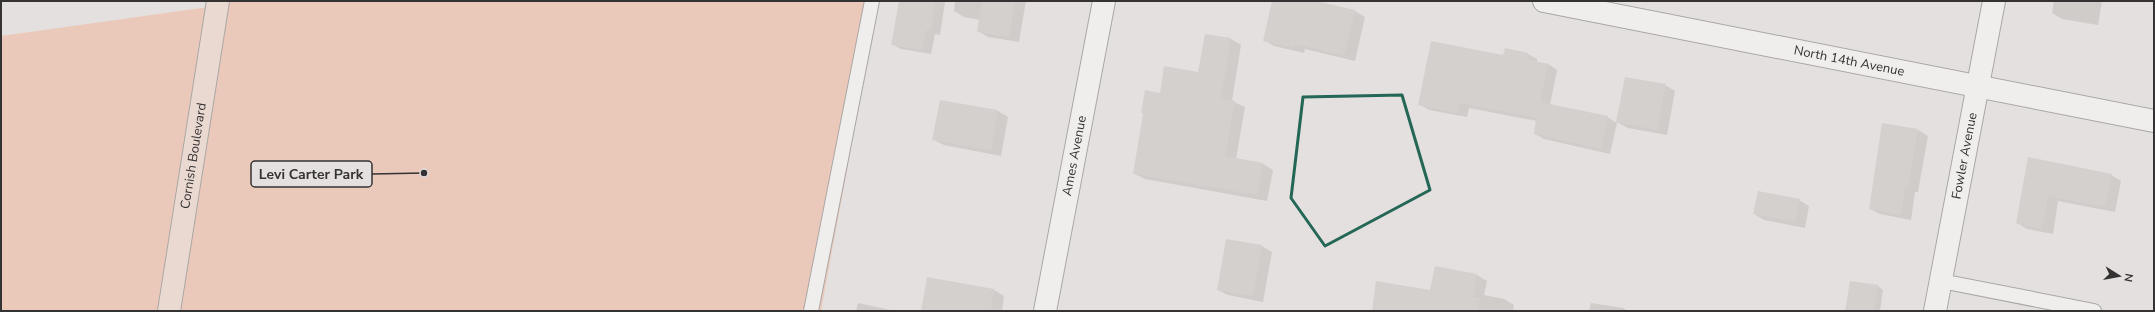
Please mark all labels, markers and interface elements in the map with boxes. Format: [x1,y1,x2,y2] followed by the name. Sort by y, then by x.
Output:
[1792,41,1906,81] street label: North 14th Avenue
[176,102,211,210] street label: Cornish Boulevard
[1947,111,1982,201] street label: Fowler Avenue
[1058,114,1091,197] street label: Ames Avenue
[251,161,372,187] callout: Levi Carter Park
[259,165,364,184] text: Levi Carter Park
[2099,256,2139,296] north arrow
[2120,272,2136,283] text: N

